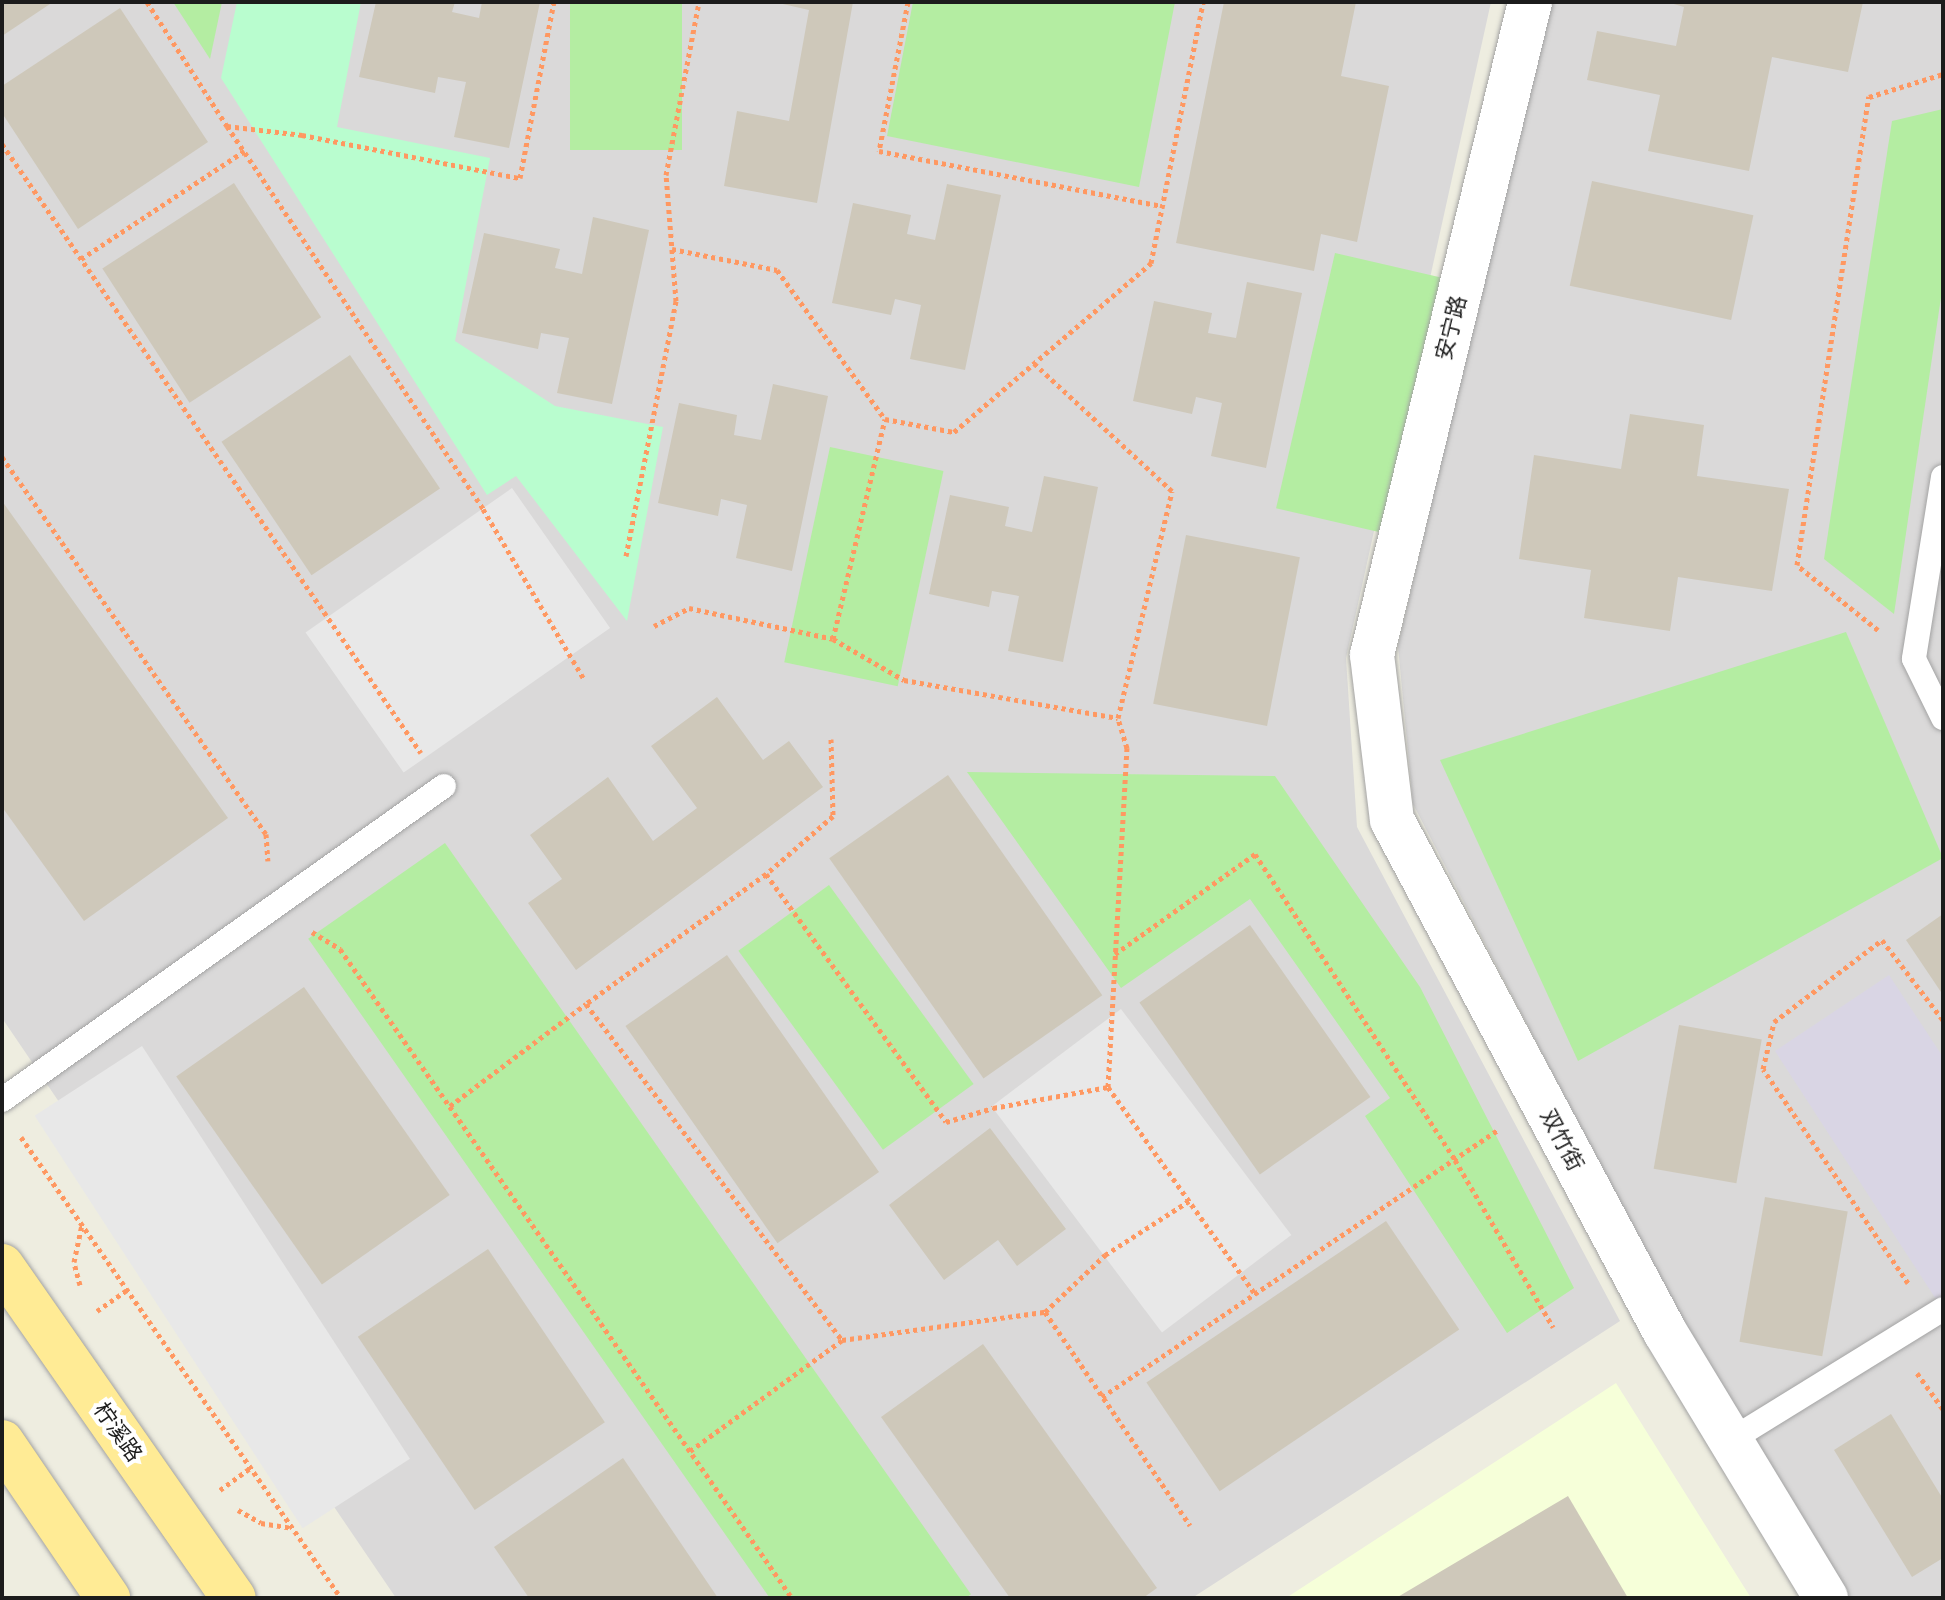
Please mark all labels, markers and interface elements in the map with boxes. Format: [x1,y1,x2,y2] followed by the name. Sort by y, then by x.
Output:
[1430,293,1472,363] street label: 安宁路
[1535,1105,1589,1175] street label: 双竹街
[88,1397,148,1467] street label: 柠溪路

